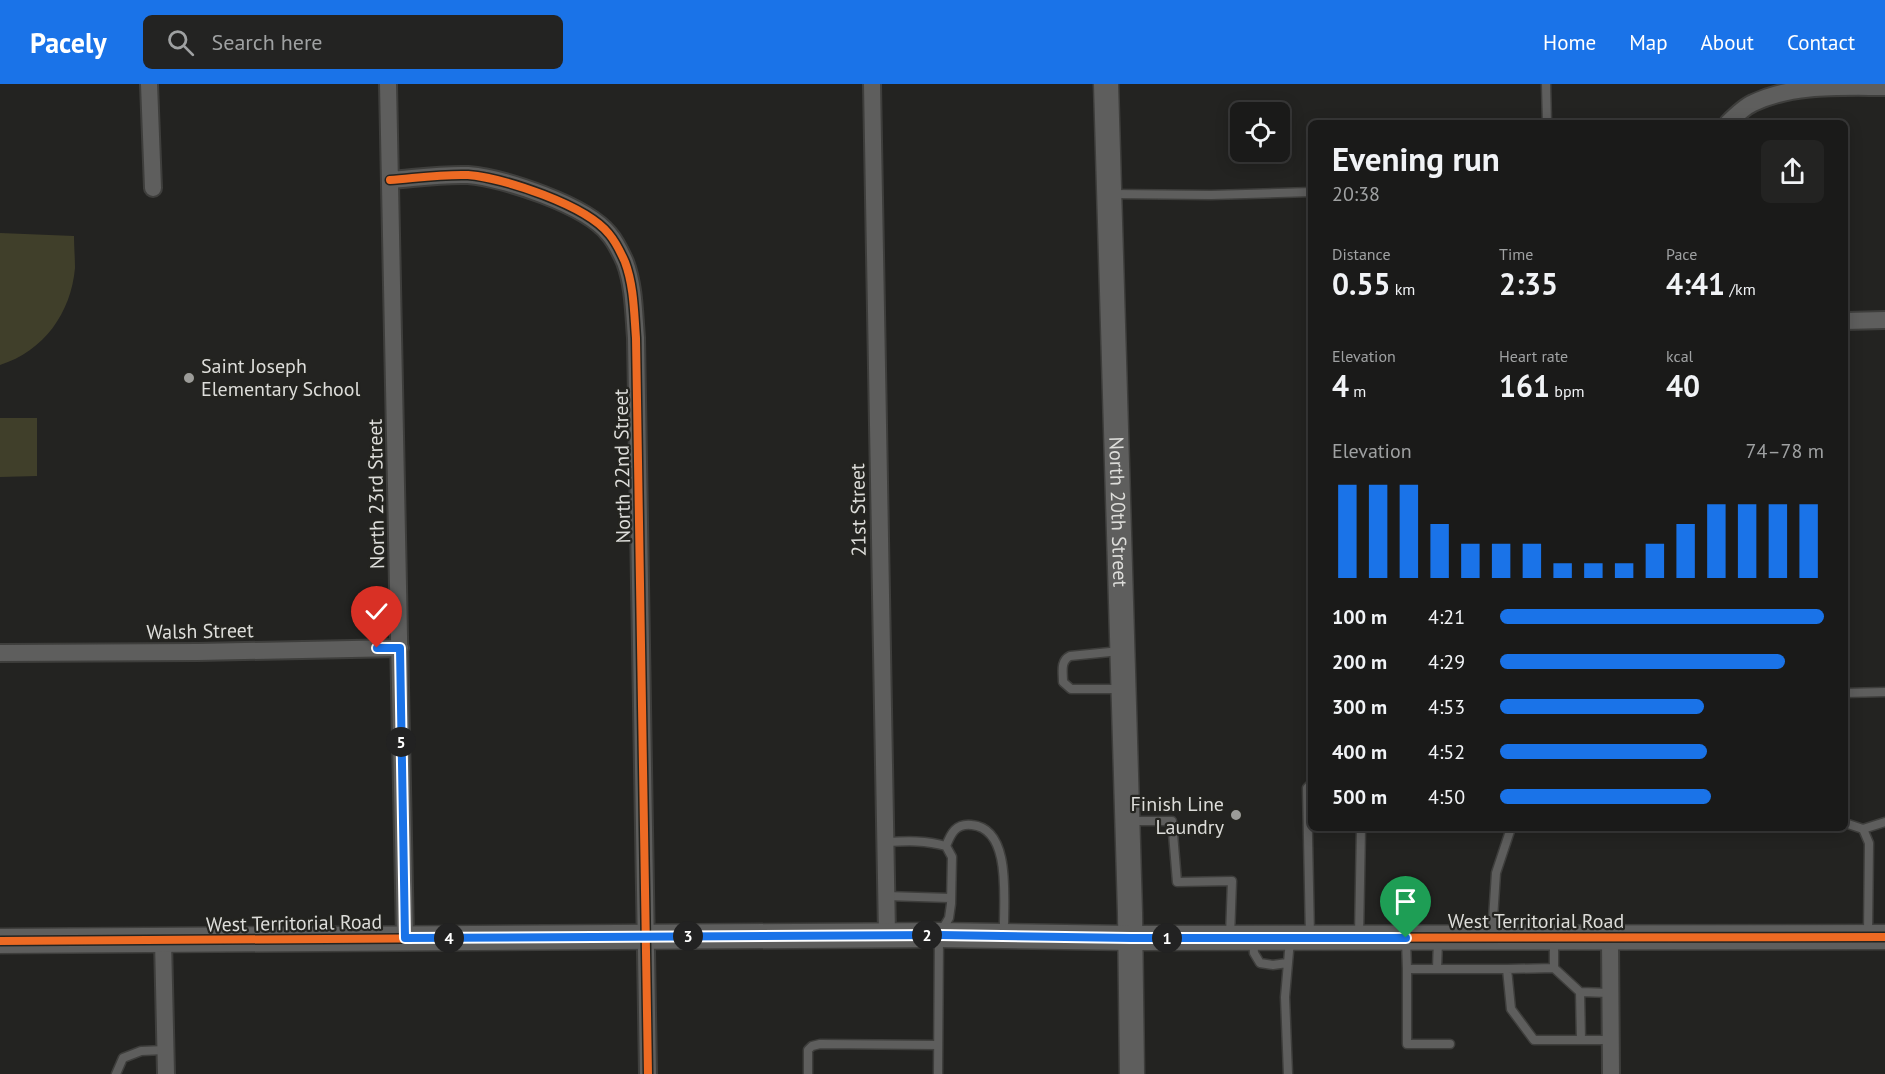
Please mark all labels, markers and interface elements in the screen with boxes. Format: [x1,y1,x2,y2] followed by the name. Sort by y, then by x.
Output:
[143,15,563,69] search box
[30,24,107,61] text: Pacely
[164,26,197,59] icon: search
[212,28,323,56] text: Search here
[1543,29,1596,56] text: Home
[1629,29,1668,56] text: Map
[1701,29,1754,56] text: About
[1787,29,1855,56] text: Contact
[1230,102,1290,162] map controls
[1230,102,1290,162] button: locate
[1332,137,1500,180] text: Evening run
[1761,140,1824,203] button: share
[1332,181,1380,207] text: 20:38
[1332,244,1391,264] text: Distance
[1499,244,1533,264] text: Time
[1666,244,1697,264] text: Pace
[1332,264,1390,303] text: 0.55
[1499,264,1558,303] text: 2:35
[1666,264,1725,303] text: 4:41
[1390,279,1415,299] text: km
[1725,279,1756,299] text: /km
[1332,346,1396,366] text: Elevation
[1499,346,1568,366] text: Heart rate
[1666,346,1693,366] text: kcal
[201,353,361,402] place label: Saint Joseph Elementary School
[1332,366,1349,405] text: 4
[1499,366,1550,405] text: 161
[1666,366,1700,405] text: 40
[182,371,196,385] marker: Saint Joseph Elementary School
[1349,381,1366,401] text: m
[1550,381,1585,401] text: bpm
[608,388,636,543] street label: North 22nd Street
[362,418,390,569] street label: North 23rd Street
[1103,436,1134,588] street label: North 20th Street
[1332,438,1412,464] text: Elevation
[1746,438,1824,464] text: 74–78 m
[844,463,872,557] street label: 21st Street
[351,586,402,648] pin
[360,595,393,628] icon: check
[1332,604,1387,630] text: 100 m
[1428,604,1465,630] text: 4:21
[146,617,254,645] street label: Walsh Street
[1332,649,1387,675] text: 200 m
[1428,649,1465,675] text: 4:29
[1332,694,1387,720] text: 300 m
[1428,694,1465,720] text: 4:53
[386,727,416,757] pin: 5
[396,732,406,752] text: 5
[1332,739,1387,765] text: 400 m
[1428,739,1465,765] text: 4:52
[1332,784,1387,810] text: 500 m
[1428,784,1465,810] text: 4:50
[1131,791,1225,840] place label: Finish Line Laundry
[1229,808,1243,822] marker: Finish Line Laundry
[1380,876,1431,938] pin
[1389,885,1422,918] icon: arrive
[206,908,382,938] street label: West Territorial Road
[1448,908,1624,934] street label: West Territorial Road
[912,920,942,950] pin: 2
[673,921,703,951] pin: 3
[434,923,464,953] pin: 4
[1152,923,1182,953] pin: 1
[922,925,932,945] text: 2
[683,926,693,946] text: 3
[444,928,454,948] text: 4
[1162,928,1172,948] text: 1

